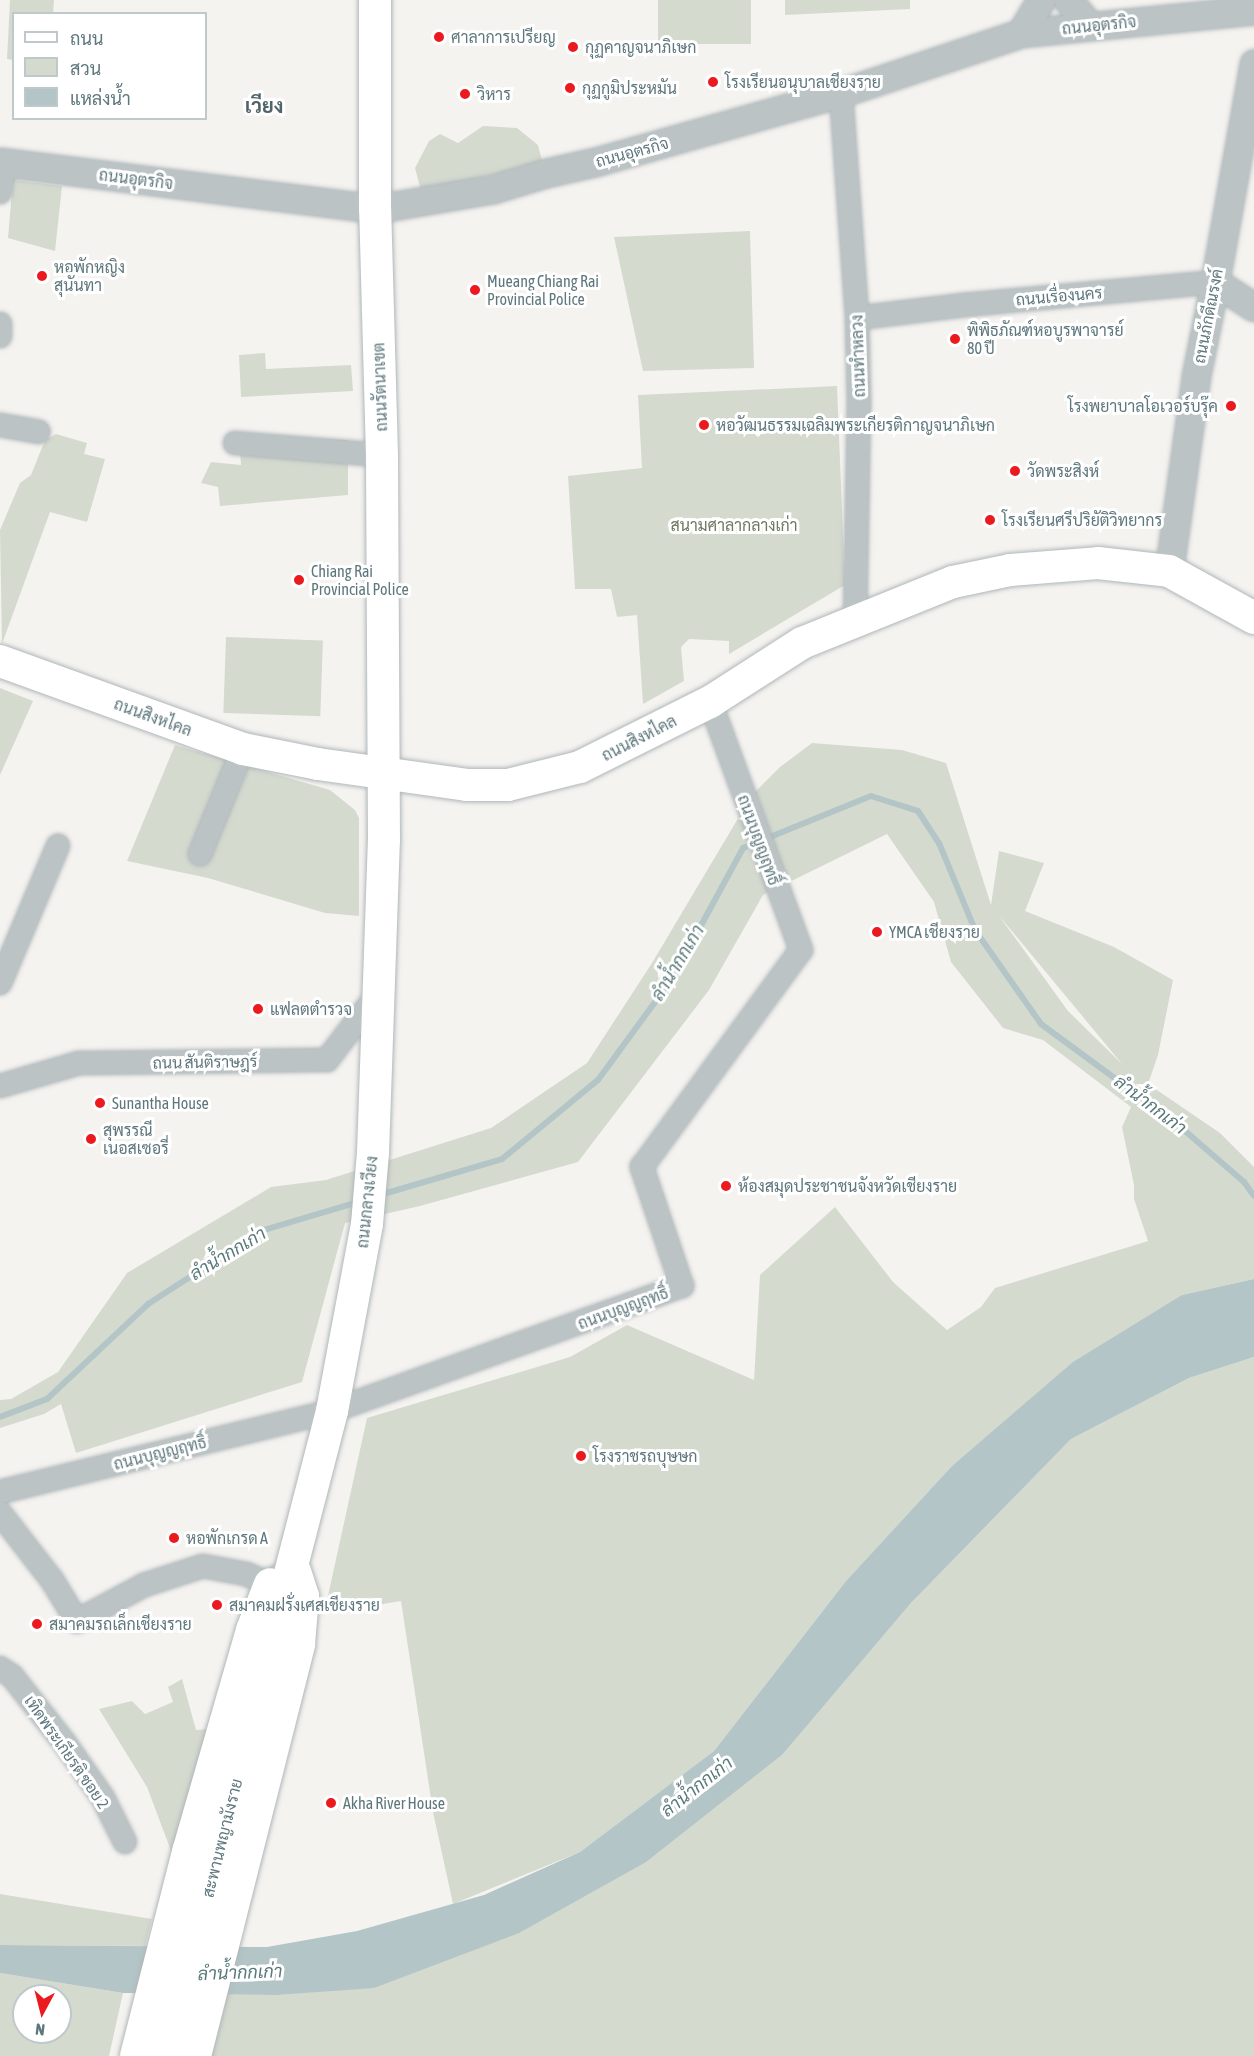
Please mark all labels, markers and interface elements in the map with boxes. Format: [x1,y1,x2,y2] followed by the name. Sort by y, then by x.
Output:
[12,12,207,120] legend
[1061,12,1137,38] street label: ถนนอุตรกิจ
[451,27,556,47] place label: ศาลาการเปรียญ
[70,28,103,49] text: ถนน
[432,30,446,44] marker: ศาลาการเปรียญ
[585,37,696,57] place label: กุฏคาญจนาภิเษก
[566,40,580,54] marker: กุฏคาญจนาภิเษก
[70,58,101,79] text: สวน
[725,72,881,92] place label: โรงเรียนอนุบาลเชียงราย
[706,75,720,89] marker: โรงเรียนอนุบาลเชียงราย
[582,78,677,98] place label: กุฏกูมิประหมัน
[563,81,577,95] marker: กุฏกูมิประหมัน
[477,84,511,104] place label: วิหาร
[458,87,472,101] marker: วิหาร
[70,88,131,109] text: แหล่งน้ำ
[245,93,283,117] district label: เวียง
[593,133,671,171] street label: ถนนอุตรกิจ
[98,165,174,193] street label: ถนนอุตรกิจ
[54,257,125,295] place label: หอพักหญิง สุนันทา
[1189,267,1227,365] street label: ถนนภักดีณรงค์
[35,269,49,283] marker: หอพักหญิง สุนันทา
[487,271,599,309] place label: Mueang Chiang Rai Provincial Police
[468,283,482,297] marker: Mueang Chiang Rai Provincial Police
[1015,283,1103,309] street label: ถนนเรื่องนคร
[847,314,869,398] street label: ถนนทำหลวง
[967,320,1124,358] place label: พิพิธภัณฑ์หอบูรพาจารย์ 80 ปี
[948,332,962,346] marker: พิพิธภัณฑ์หอบูรพาจารย์ 80 ปี
[369,342,391,432] street label: ถนนรัตนาเขต
[1068,396,1218,416] place label: โรงพยาบาลโอเวอร์บรุ๊ค
[1222,397,1240,415] marker: โรงพยาบาลโอเวอร์บรุ๊ค
[716,415,995,435] place label: หอวัฒนธรรมเฉลิมพระเกียรติกาญจนาภิเษก
[697,418,711,432] marker: หอวัฒนธรรมเฉลิมพระเกียรติกาญจนาภิเษก
[1027,461,1099,481] place label: วัดพระสิงห์
[1008,464,1022,478] marker: วัดพระสิงห์
[1002,510,1162,530] place label: โรงเรียนศรีปริยัติวิทยากร
[983,513,997,527] marker: โรงเรียนศรีปริยัติวิทยากร
[671,515,797,535] park label: สนามศาลากลางเก่า
[311,561,409,599] place label: Chiang Rai Provincial Police
[292,573,306,587] marker: Chiang Rai Provincial Police
[111,694,195,740] street label: ถนนสิงหไคล
[598,711,680,765] street label: ถนนสิงหไคล
[734,792,784,888] street label: ถนนบุญญฤทธิ์
[647,921,709,1005] water label: ลำน้ำกกเก่า
[889,922,980,942] place label: YMCA เชียงราย
[870,925,884,939] marker: YMCA เชียงราย
[270,999,352,1019] place label: แฟลตตำรวจ
[251,1002,265,1016] marker: แฟลตตำรวจ
[152,1051,258,1073] street label: ถนน สันติราษฎร์
[1110,1071,1190,1139] water label: ลำน้ำกกเก่า
[112,1093,209,1113] place label: Sunantha House
[93,1096,107,1110] marker: Sunantha House
[103,1120,169,1158] place label: สุพรรณี เนอสเซอรี่
[84,1132,98,1146] marker: สุพรรณี เนอสเซอรี่
[353,1155,381,1249] street label: ถนนกลางเวียง
[738,1176,957,1196] place label: ห้องสมุดประชาชนจังหวัดเชียงราย
[719,1179,733,1193] marker: ห้องสมุดประชาชนจังหวัดเชียงราย
[186,1223,270,1285] water label: ลำน้ำกกเก่า
[575,1283,671,1333] street label: ถนนบุญญฤทธิ์
[112,1432,208,1474] street label: ถนนบุญญฤทธิ์
[593,1446,698,1466] place label: โรงราชรถบุษษก
[574,1449,588,1463] marker: โรงราชรถบุษษก
[186,1528,268,1548] place label: หอพักเกรด A
[167,1531,181,1545] marker: หอพักเกรด A
[229,1595,380,1615] place label: สมาคมฝรั่งเศสเชียงราย
[210,1598,224,1612] marker: สมาคมฝรั่งเศสเชียงราย
[49,1614,192,1634] place label: สมาคมรถเล็กเชียงราย
[30,1617,44,1631] marker: สมาคมรถเล็กเชียงราย
[21,1692,113,1812] street label: เทิดพระเกียรติ ซอย 2
[657,1752,737,1822] water label: ลำน้ำกกเก่า
[198,1777,246,1899] street label: สะพานพญามังราย
[343,1793,445,1813] place label: Akha River House
[324,1796,338,1810] marker: Akha River House
[197,1961,283,1985] water label: ลำน้ำกกเก่า
[12,1984,72,2044] north arrow
[34,2020,46,2039] text: N

